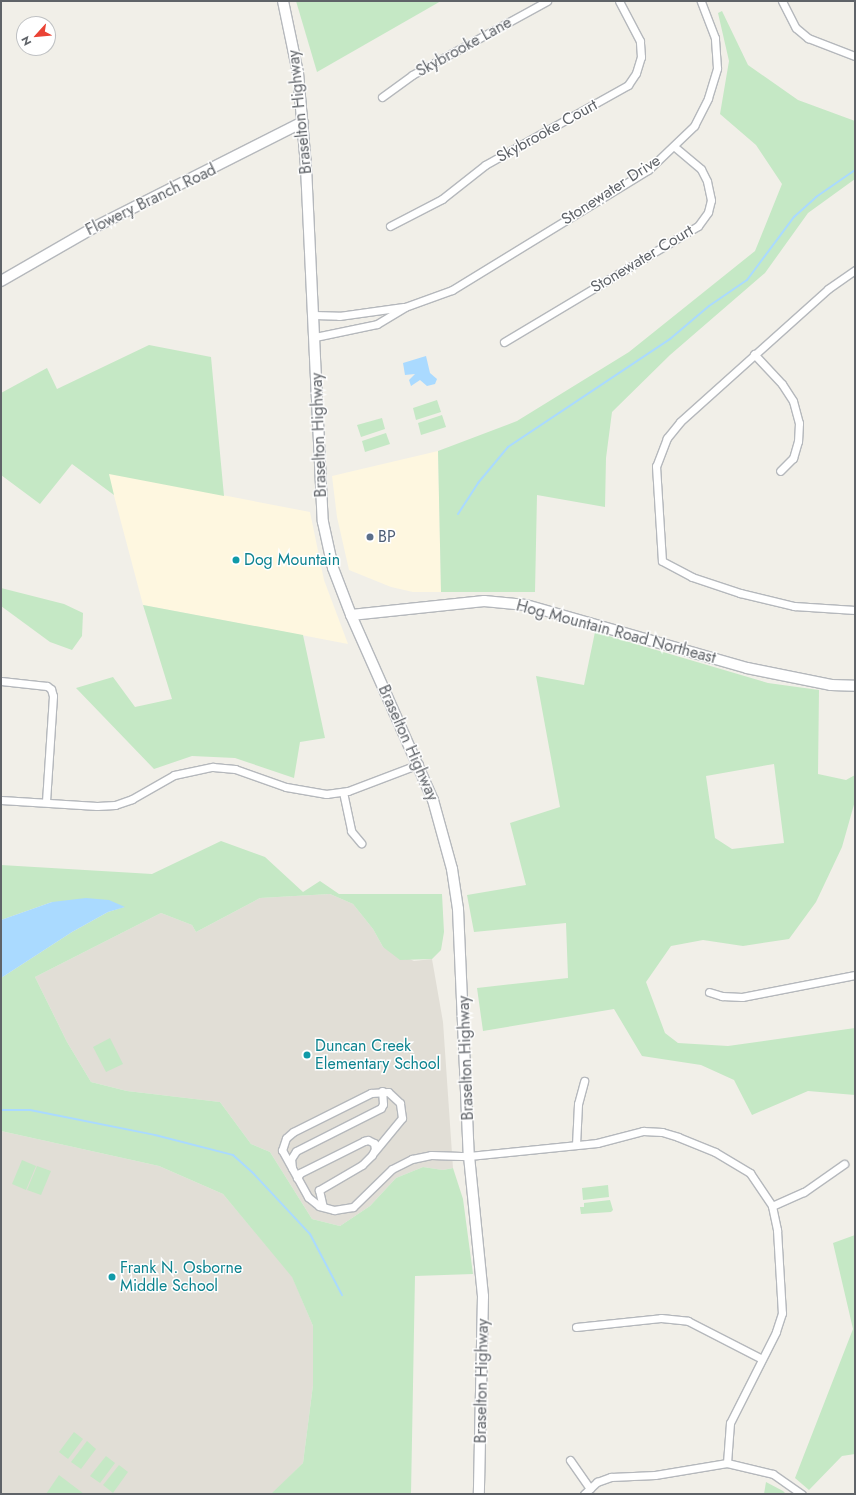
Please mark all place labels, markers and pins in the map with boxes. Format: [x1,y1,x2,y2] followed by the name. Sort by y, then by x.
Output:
[378,527,396,547] place label: BP
[365,532,375,542] marker: BP
[244,550,340,570] place label: Dog Mountain
[231,555,241,565] marker: Dog Mountain
[315,1036,440,1074] place label: Duncan Creek Elementary School
[302,1050,312,1060] marker: Duncan Creek Elementary School
[120,1258,242,1296] place label: Frank N. Osborne Middle School
[107,1272,117,1282] marker: Frank N. Osborne Middle School

